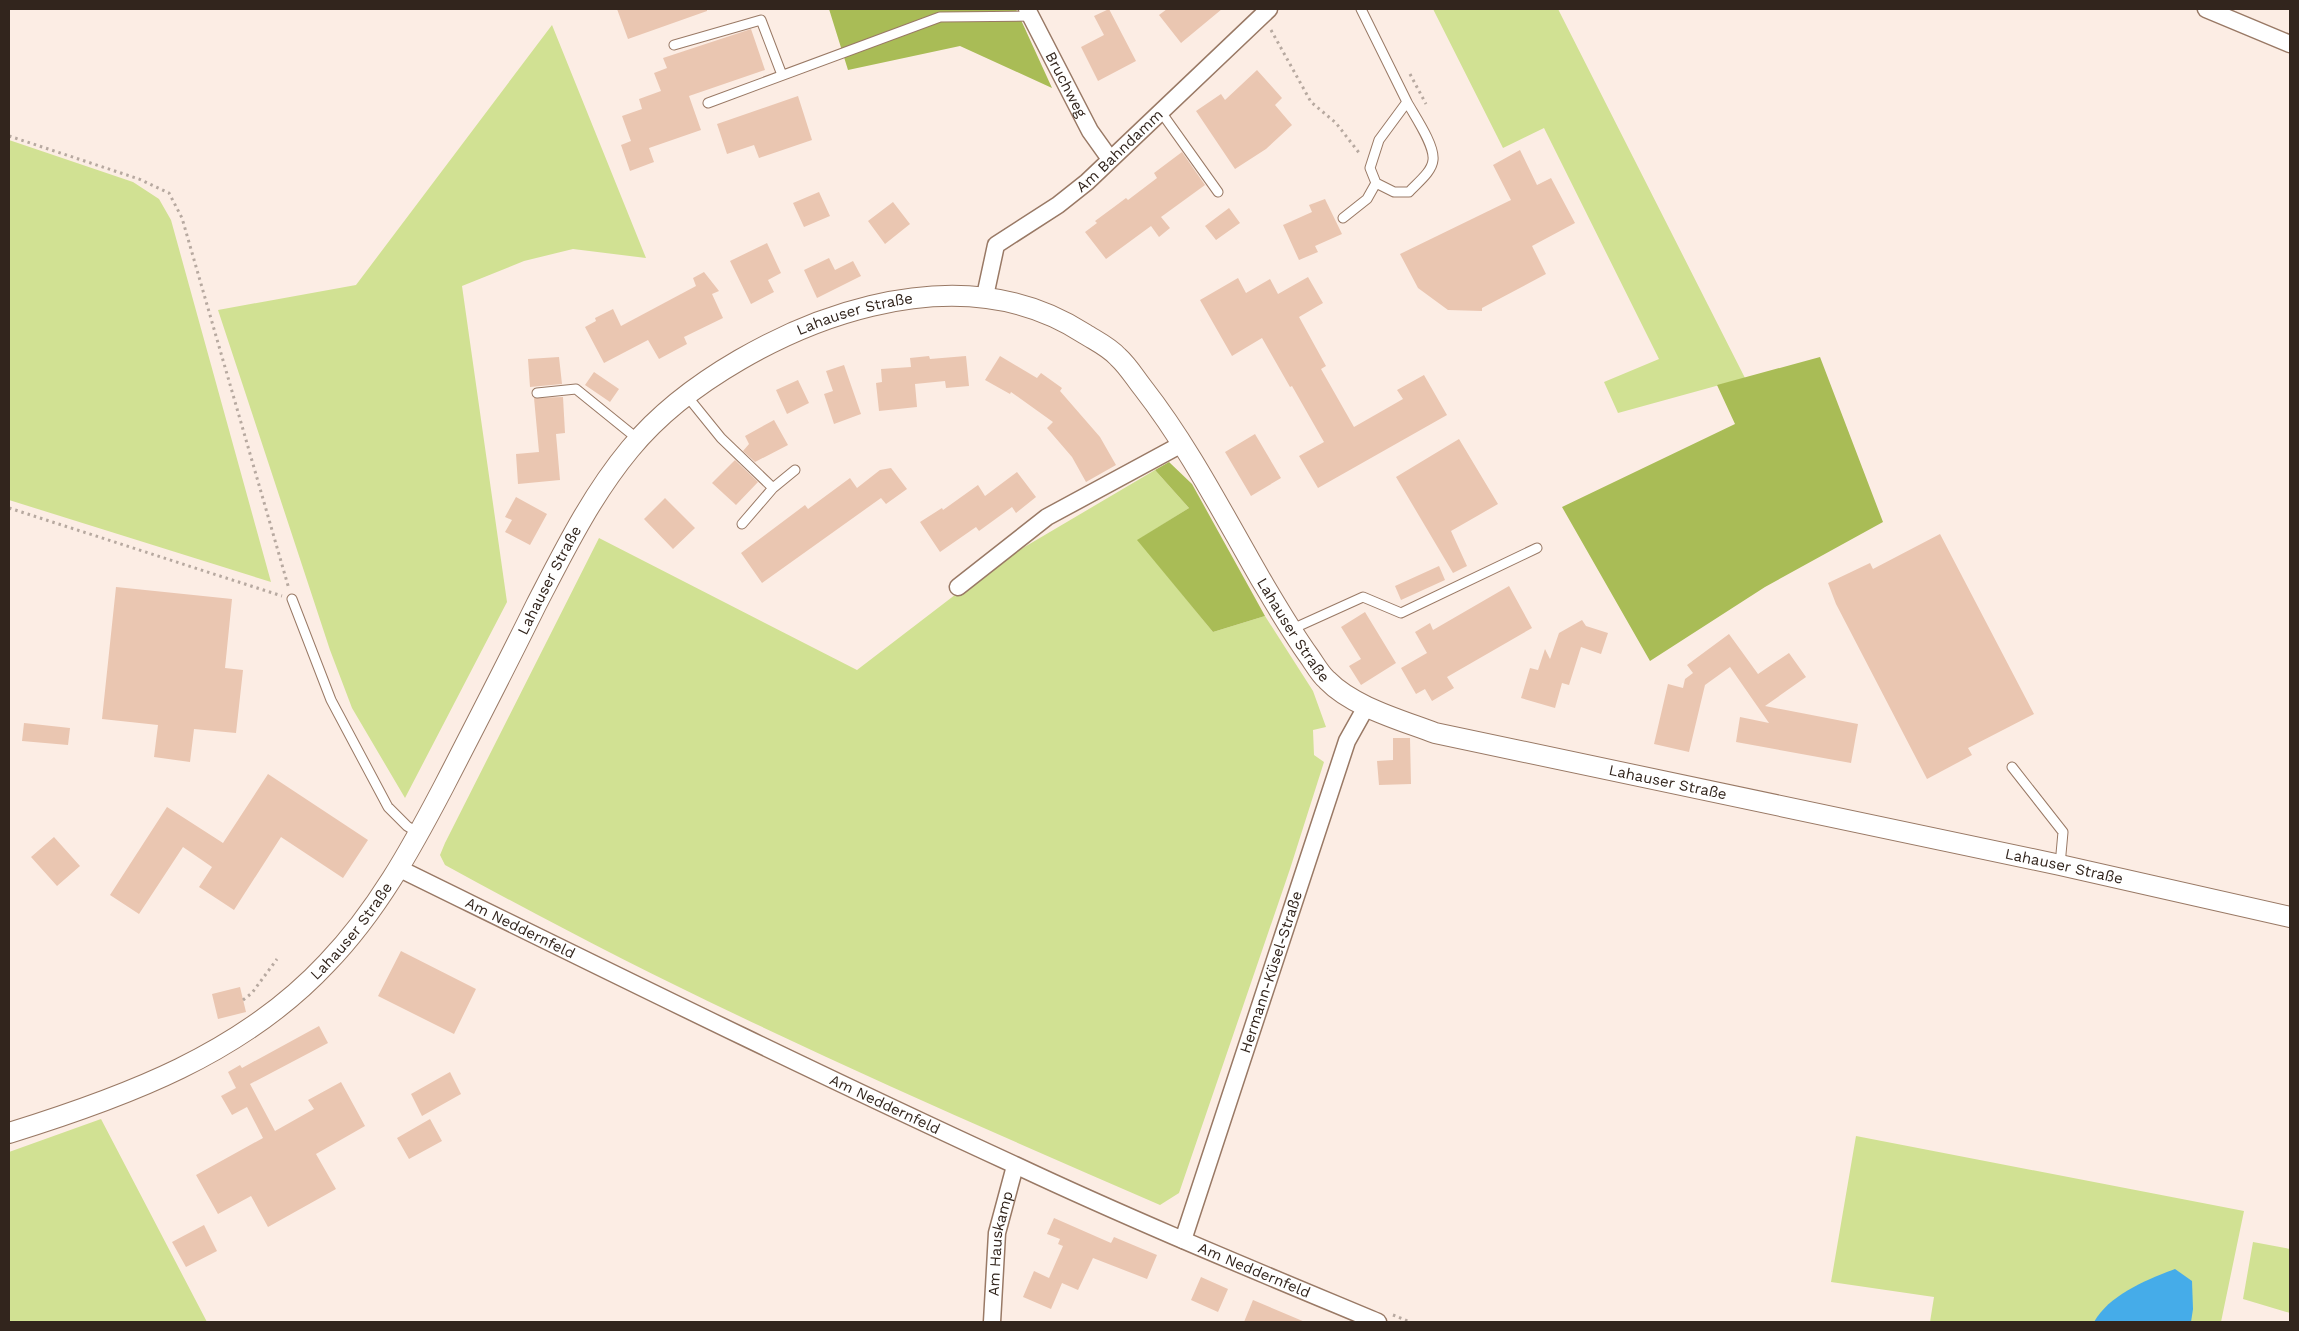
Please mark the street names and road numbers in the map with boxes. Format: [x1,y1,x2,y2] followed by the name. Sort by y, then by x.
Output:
[1042,49,1090,121] street label: Bruchweg
[1073,106,1167,196] street label: Am Bahndamm
[794,289,914,339] street label: Lahauser Straße
[514,523,585,638] street label: Lahauser Straße
[1253,575,1333,686] street label: Lahauser Straße
[1607,761,1728,803] street label: Lahauser Straße
[2003,845,2125,888] street label: Lahauser Straße
[307,879,396,984] street label: Lahauser Straße
[1236,889,1306,1055] street label: Hermann-Küsel-Straße
[462,893,578,962] street label: Am Neddernfeld
[827,1071,943,1138] street label: Am Neddernfeld
[984,1189,1017,1297] street label: Am Hauskamp
[1195,1239,1313,1302] street label: Am Neddernfeld

